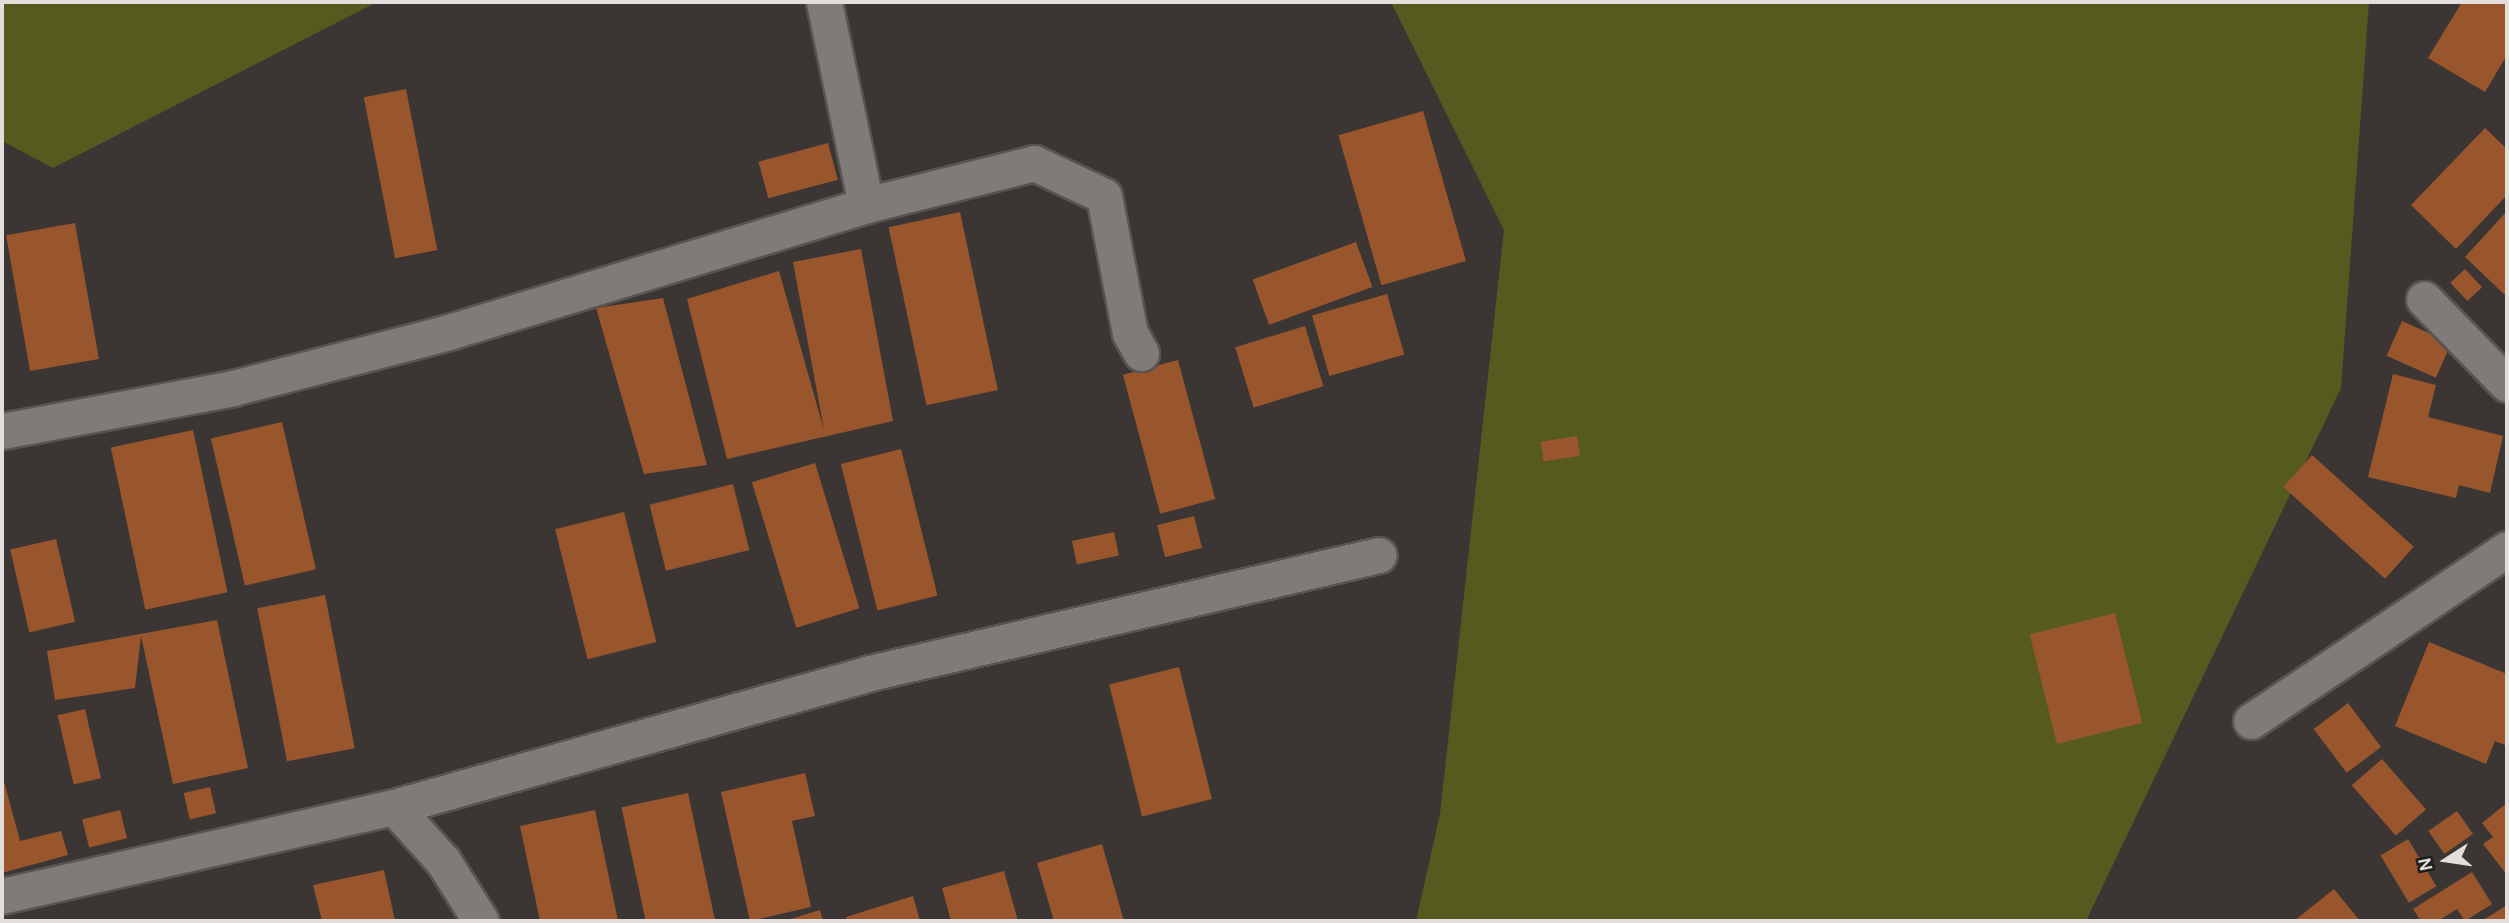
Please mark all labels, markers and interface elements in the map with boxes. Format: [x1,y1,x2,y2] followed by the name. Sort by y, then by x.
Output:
[2411,825,2481,895] north arrow
[2413,855,2438,873] text: N

